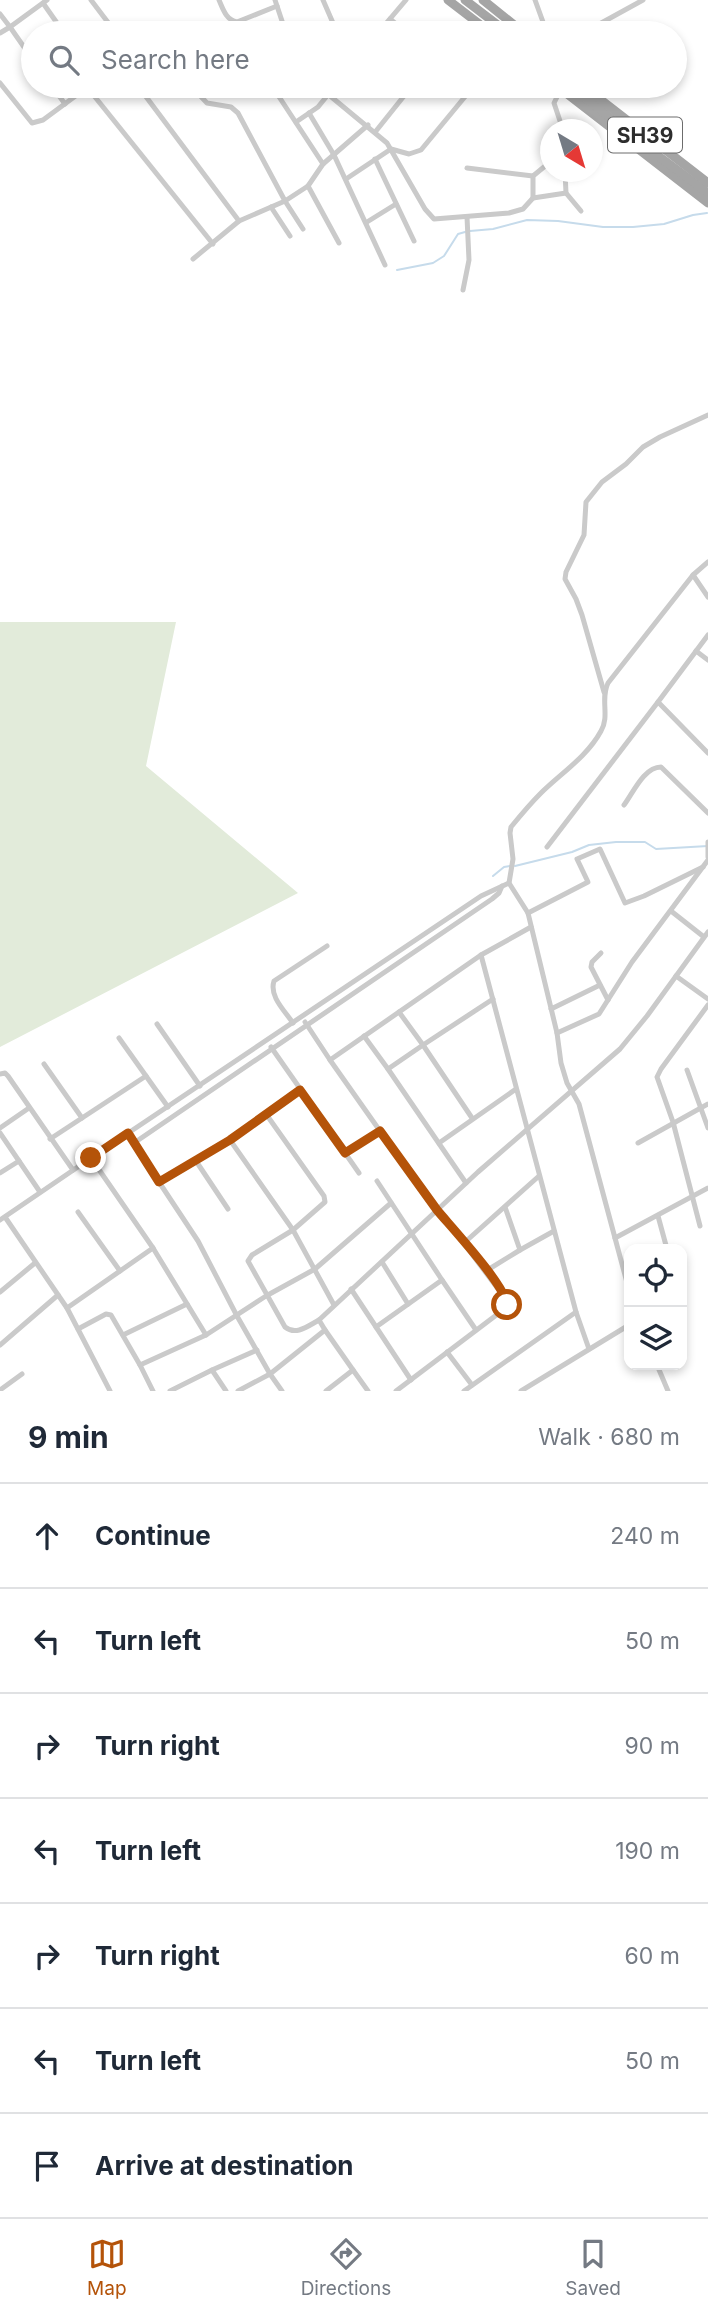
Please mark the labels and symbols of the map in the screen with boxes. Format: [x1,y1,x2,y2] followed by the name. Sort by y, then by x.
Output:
[608,118,682,152] road number: SH39
[540,119,603,182] north arrow
[75,1142,106,1173] route end
[491,1289,522,1320] route start

